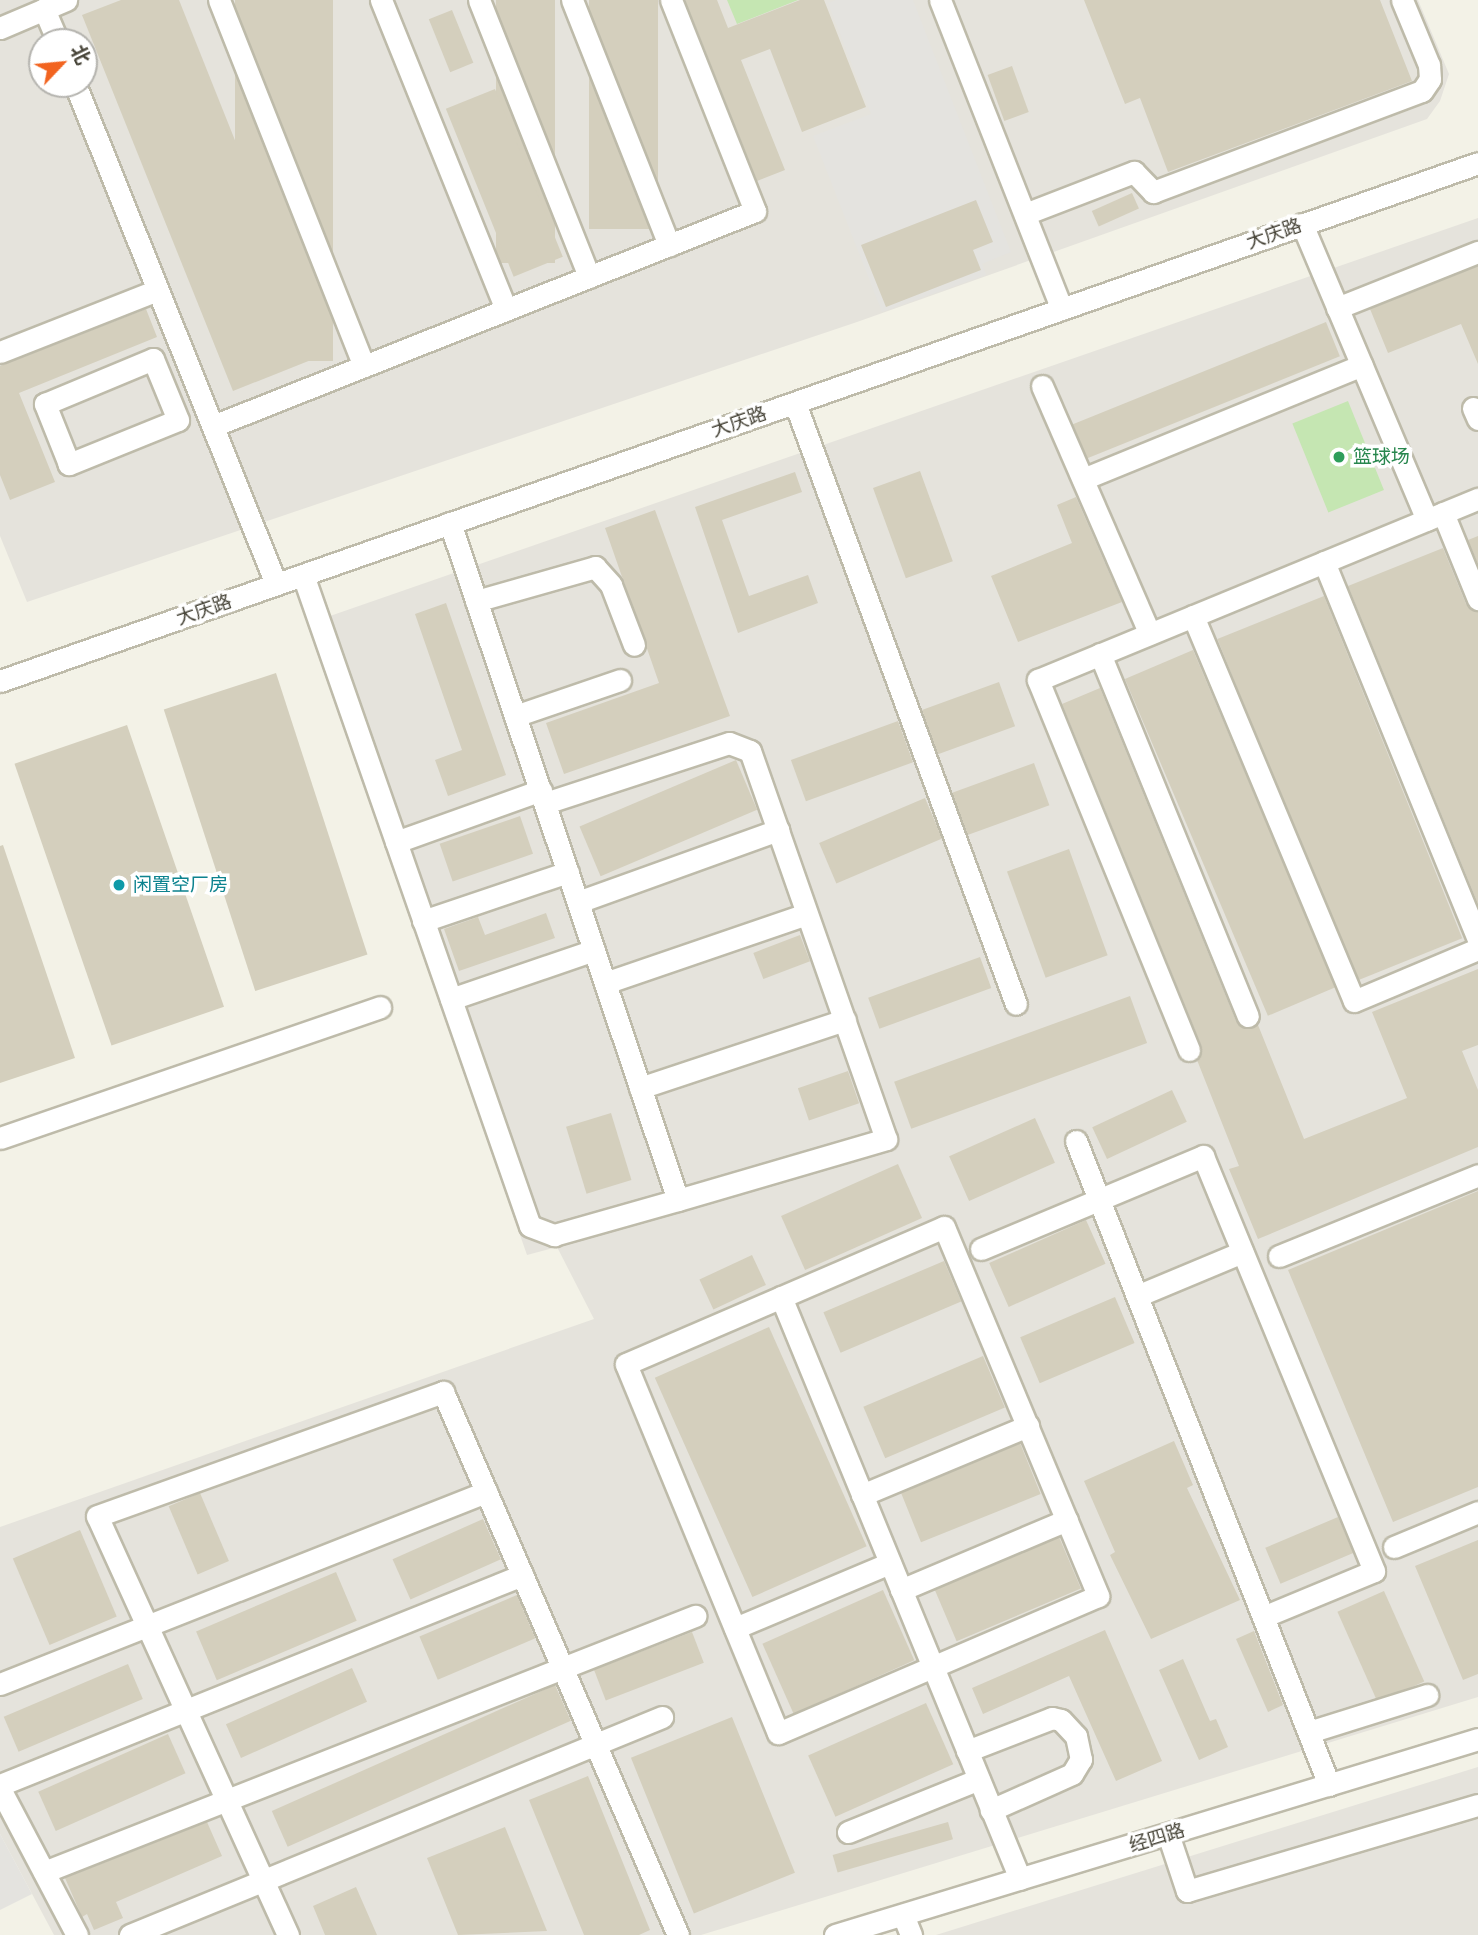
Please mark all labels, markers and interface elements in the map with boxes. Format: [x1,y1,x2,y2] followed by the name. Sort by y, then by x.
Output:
[28,28,98,98] north arrow
[66,41,95,68] text: 北
[1243,214,1305,254] street label: 大庆路
[708,402,770,442] street label: 大庆路
[1353,446,1410,468] place label: 篮球场
[1331,449,1347,465] marker: 篮球场
[173,590,235,630] street label: 大庆路
[133,874,228,896] place label: 闲置空厂房
[111,877,127,893] marker: 闲置空厂房
[1126,1819,1188,1857] street label: 经四路

